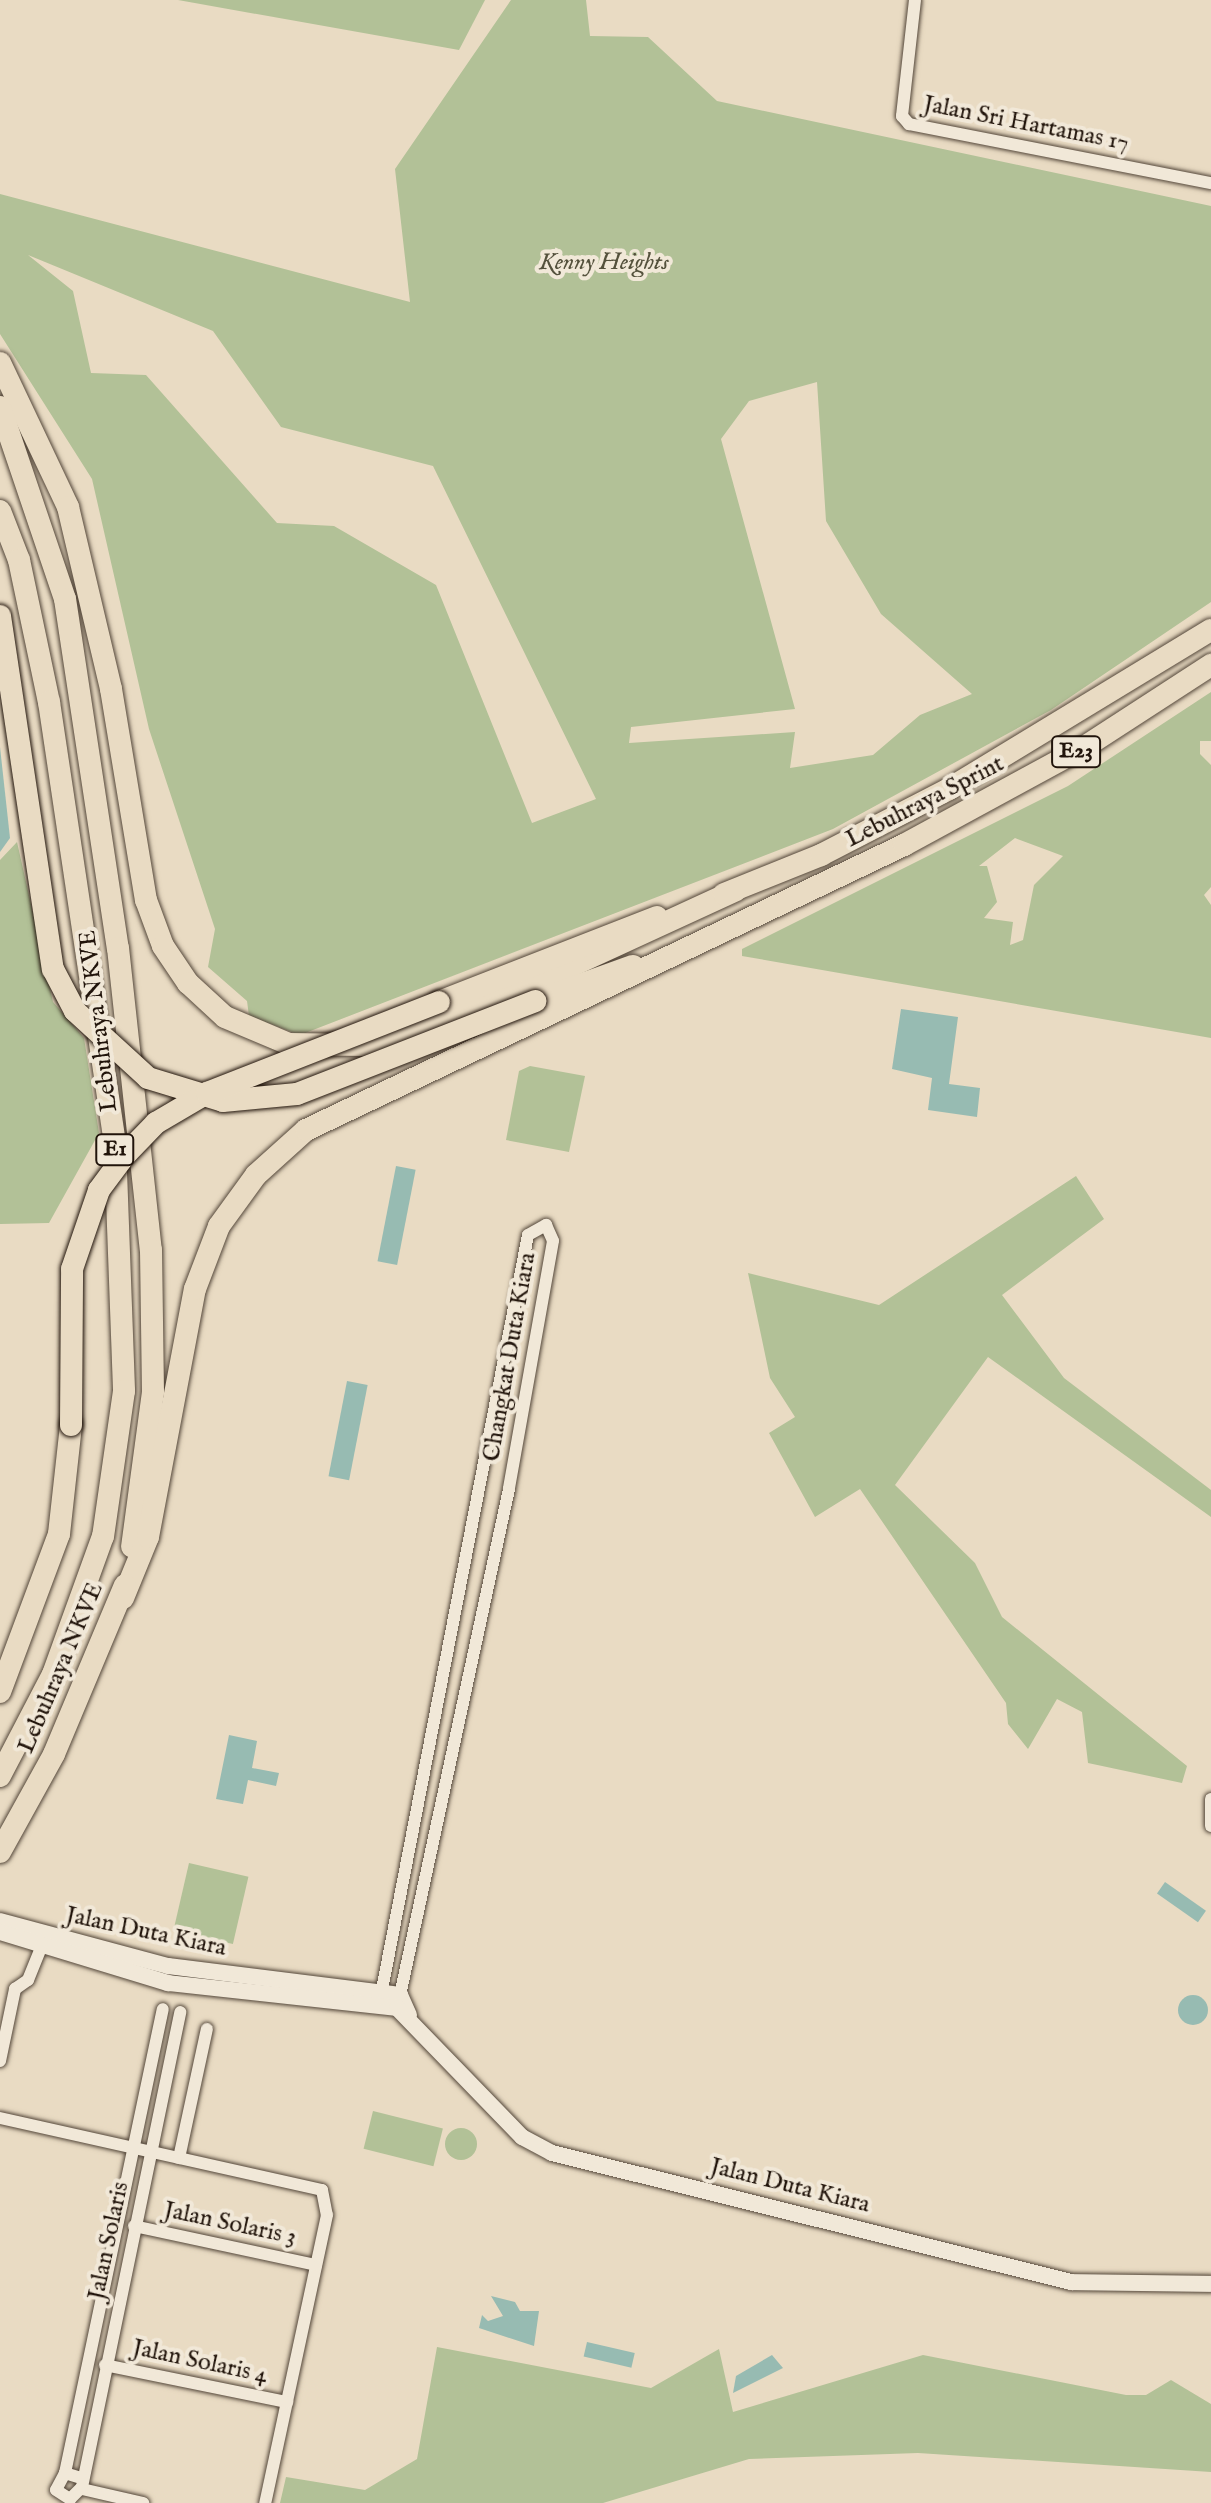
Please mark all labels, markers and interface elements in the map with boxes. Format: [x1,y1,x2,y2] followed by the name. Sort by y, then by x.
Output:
[921,90,1131,158] street label: Jalan Sri Hartamas 17
[539,249,669,277] park label: Kenny Heights
[1050,734,1102,770] road number: E23
[841,750,1009,854] street label: Lebuhraya Sprint
[74,929,124,1113] street label: Lebuhraya NKVE
[95,1132,135,1168] road number: E1
[477,1250,543,1464] street label: Changkat Duta Kiara
[12,1578,110,1758] street label: Lebuhraya NKVE
[63,1901,229,1963] street label: Jalan Duta Kiara
[707,2152,873,2220] street label: Jalan Duta Kiara
[82,2179,136,2303] street label: Jalan Solaris
[161,2196,299,2252] street label: Jalan Solaris 3
[130,2334,270,2390] street label: Jalan Solaris 4

